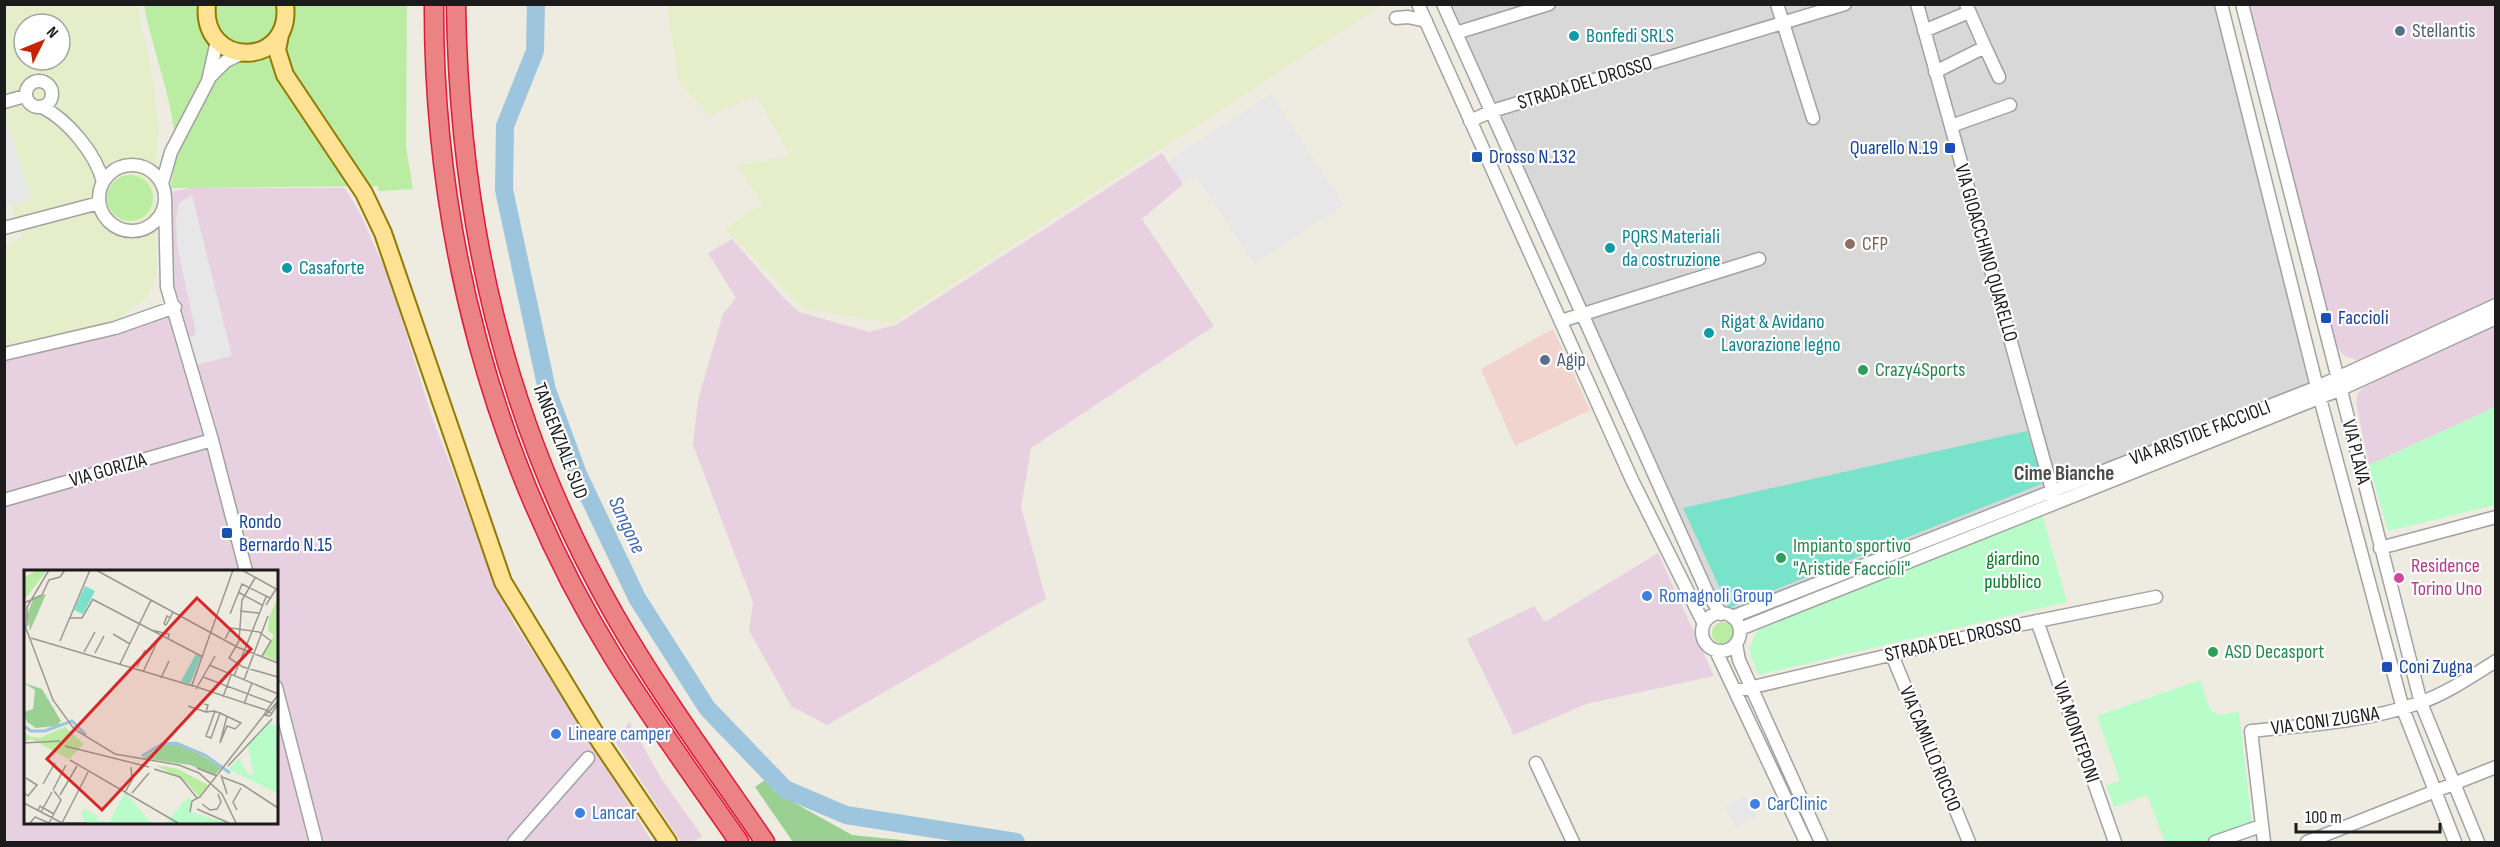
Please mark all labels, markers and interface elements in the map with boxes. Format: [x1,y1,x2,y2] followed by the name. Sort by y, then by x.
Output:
[12,12,72,72] north arrow
[2412,19,2475,43] place label: Stellantis
[42,23,62,42] text: N
[1586,24,1674,48] place label: Bonfedi SRLS
[2393,24,2407,38] marker: Stellantis
[1567,29,1581,43] marker: Bonfedi SRLS
[1515,51,1655,115] street label: STRADA DEL DROSSO
[1850,136,1938,160] place label: Quarello N.19
[1943,141,1957,155] marker: Quarello N.19
[1489,145,1576,169] place label: Drosso N.132
[1470,150,1484,164] marker: Drosso N.132
[1949,161,2023,345] street label: VIA GIOACCHINO QUARELLO
[1622,225,1721,272] place label: PQRS Materiali da costruzione
[1862,232,1888,256] place label: CFP
[1843,237,1857,251] marker: CFP
[1603,241,1617,255] marker: PQRS Materiali da costruzione
[299,256,364,280] place label: Casaforte
[280,261,294,275] marker: Casaforte
[2338,306,2389,330] place label: Faccioli
[1721,310,1841,357] place label: Rigat & Avidano Lavorazione legno
[2319,311,2333,325] marker: Faccioli
[1702,326,1716,340] marker: Rigat & Avidano Lavorazione legno
[1556,348,1586,372] place label: Agip
[1538,353,1552,367] marker: Agip
[1875,358,1965,382] place label: Crazy4Sports
[1856,363,1870,377] marker: Crazy4Sports
[527,379,593,503] street label: TANGENZIALE SUD
[2126,395,2274,471] street label: VIA ARISTIDE FACCIOLI
[2336,417,2376,487] street label: VIA PLAVA
[67,447,150,492] street label: VIA GORIZIA
[2014,461,2114,486] district label: Cime Bianche
[603,492,651,558] water label: Sangone
[239,510,332,557] place label: Rondo Bernardo N.15
[220,526,234,540] marker: Rondo Bernardo N.15
[1793,534,1911,581] place label: Impianto sportivo "Aristide Faccioli"
[1984,547,2042,594] park label: giardino pubblico
[1774,551,1788,565] marker: Impianto sportivo "Aristide Faccioli"
[2411,554,2482,601] place label: Residence Torino Uno
[24,570,278,823] inset map
[2392,571,2406,585] marker: Residence Torino Uno
[1659,584,1773,608] place label: Romagnoli Group
[1640,589,1654,603] marker: Romagnoli Group
[1882,613,2024,667] street label: STRADA DEL DROSSO
[2224,640,2324,664] place label: ASD Decasport
[2206,645,2220,659] marker: ASD Decasport
[2399,655,2473,679] place label: Coni Zugna
[2380,660,2394,674] marker: Coni Zugna
[2047,678,2105,786] street label: VIA MONTEPONI
[1894,683,1966,815] street label: VIA CAMILLO RICCIO
[2270,701,2381,740] street label: VIA CONI ZUGNA
[568,722,671,746] place label: Lineare camper
[549,727,563,741] marker: Lineare camper
[1767,792,1828,816] place label: CarClinic
[2296,796,2440,834] scale bar
[1748,797,1762,811] marker: CarClinic
[592,801,637,825] place label: Lancar
[573,806,587,820] marker: Lancar
[2305,807,2342,828] text: 100 m

